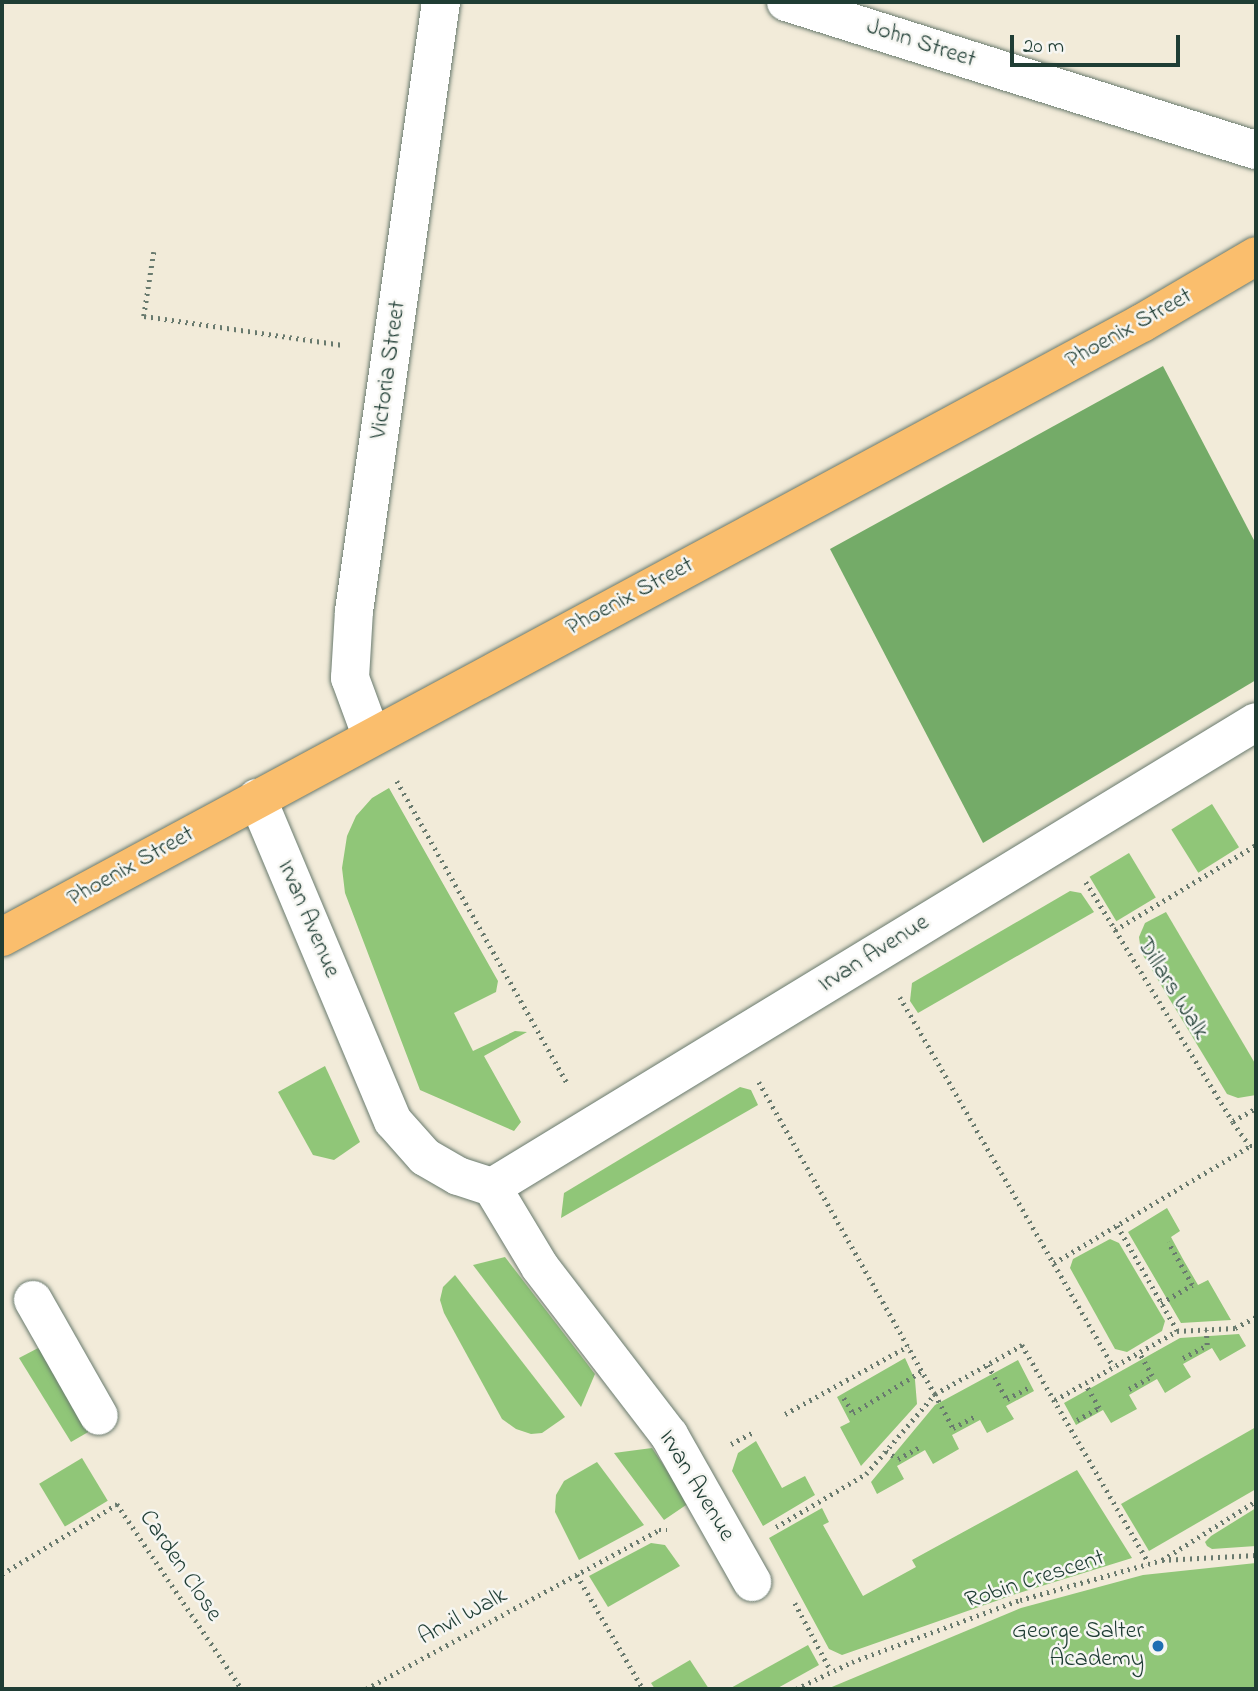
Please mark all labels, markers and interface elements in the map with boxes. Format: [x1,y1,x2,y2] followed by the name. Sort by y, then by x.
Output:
[863,13,979,75] street label: John Street
[1013,21,1183,65] scale bar
[1023,32,1064,62] text: 20 m
[1061,282,1197,376] street label: Phoenix Street
[365,299,413,441] street label: Victoria Street
[561,551,699,643] street label: Phoenix Street
[63,820,199,914] street label: Phoenix Street
[270,856,346,982] street label: Irvan Avenue
[813,909,935,999] street label: Irvan Avenue
[1129,933,1215,1045] street label: Dillars Walk
[651,1425,741,1547] street label: Irvan Avenue
[132,1505,228,1627] street label: Carden Close
[962,1544,1108,1616] street label: Robin Crescent
[414,1582,512,1652] street label: Anvil Walk
[1012,1618,1144,1674] place label: George Salter Academy
[1150,1638,1166,1654] marker: George Salter Academy

